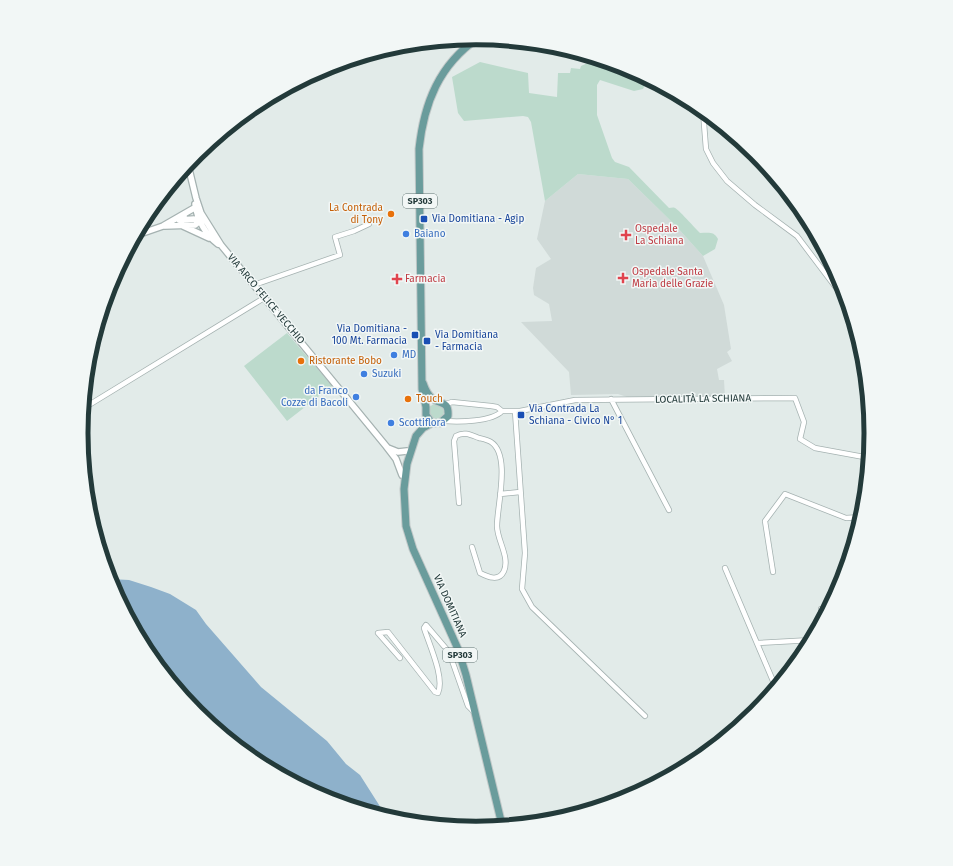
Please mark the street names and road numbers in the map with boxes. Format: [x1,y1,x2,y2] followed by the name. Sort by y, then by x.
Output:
[403,194,437,208] road number: SP303
[225,252,307,347] street label: VIA ARCO FELICE VECCHIO
[655,390,751,406] street label: LOCALITÀ LA SCHIANA
[431,573,469,639] street label: VIA DOMITIANA
[443,648,477,662] road number: SP303

